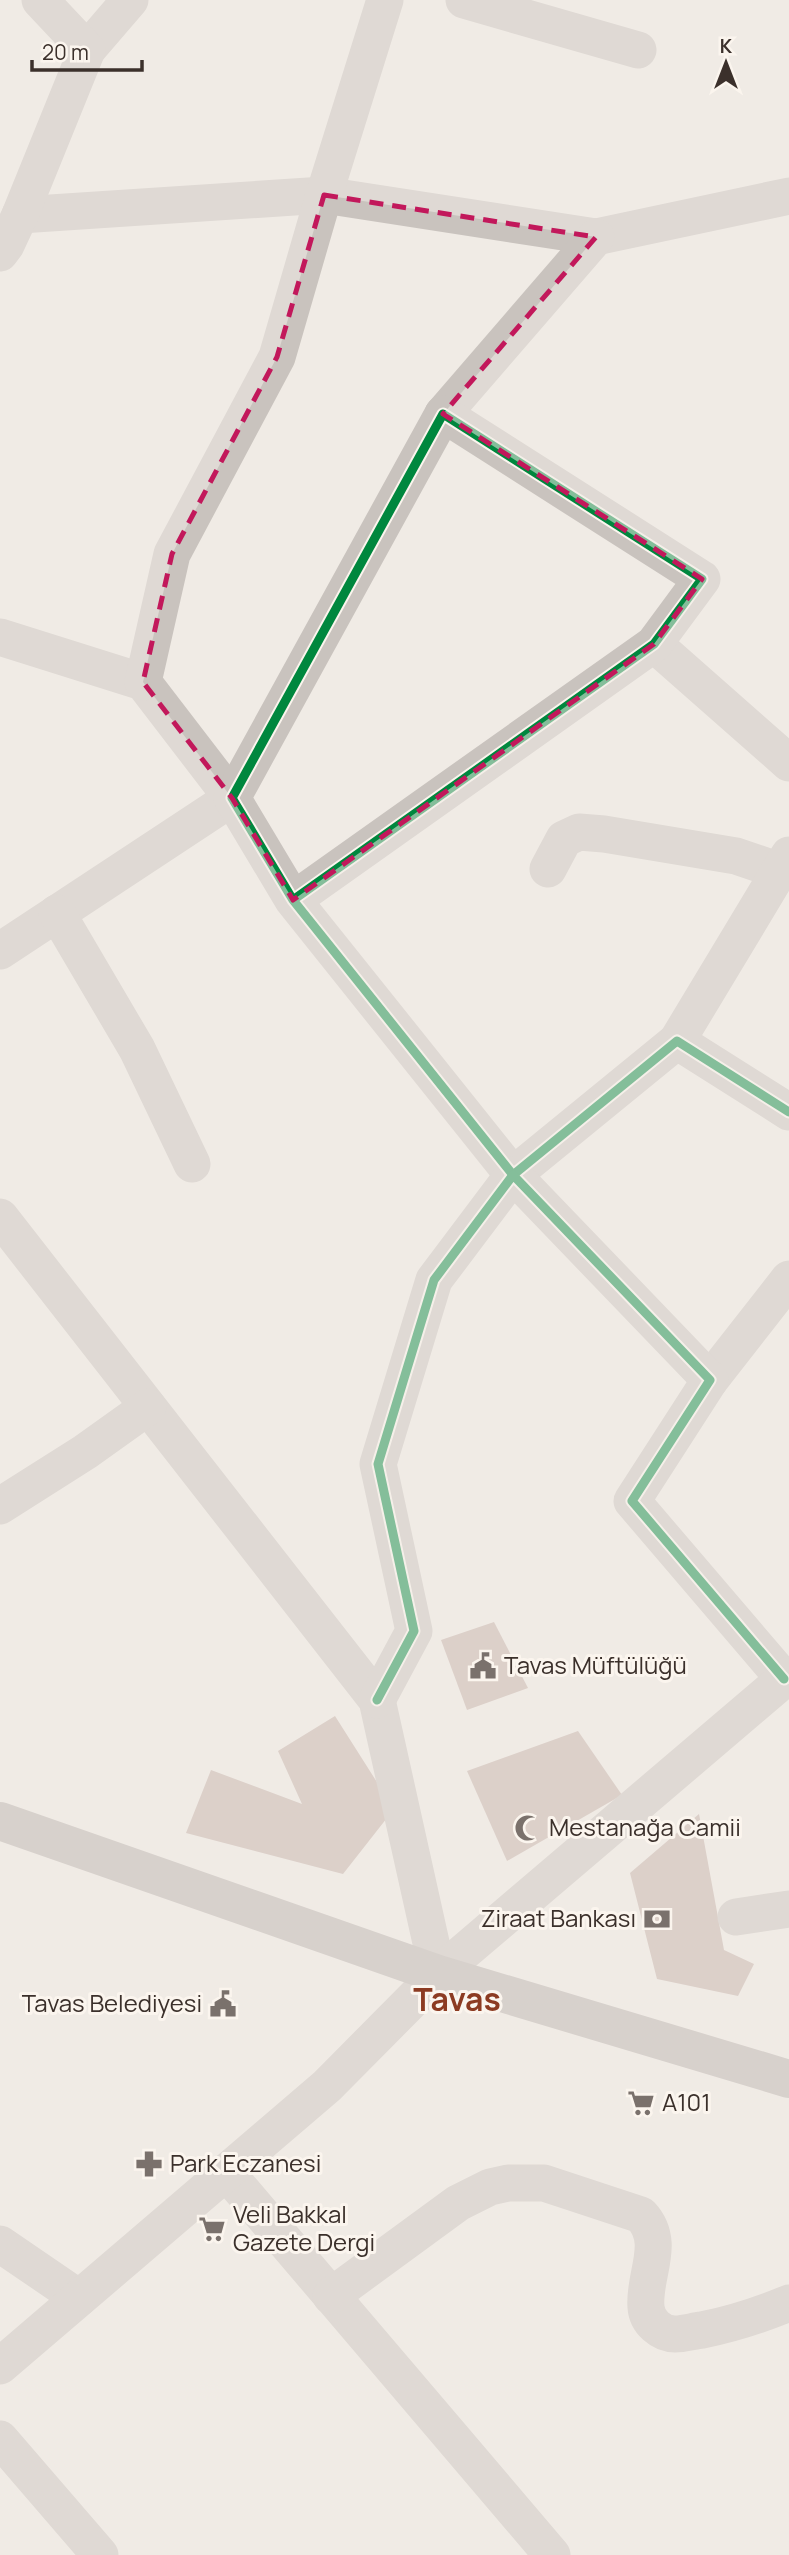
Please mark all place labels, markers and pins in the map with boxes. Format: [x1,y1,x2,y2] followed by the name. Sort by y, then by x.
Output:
[504,1648,687,1681] place label: Tavas Müftülüğü
[468,1651,498,1681] public building icon: Tavas Müftülüğü
[549,1810,741,1843] place label: Mestanağa Camii
[513,1813,543,1843] mosque icon: Mestanağa Camii
[481,1901,636,1934] place label: Ziraat Bankası
[642,1904,672,1934] bank icon: Ziraat Bankası
[22,1986,202,2019] place label: Tavas Belediyesi
[208,1989,238,2019] public building icon: Tavas Belediyesi
[662,2085,711,2118] place label: A101
[626,2088,656,2118] supermarket icon: A101
[170,2146,321,2179] place label: Park Eczanesi
[134,2149,164,2179] pharmacy icon: Park Eczanesi
[233,2197,375,2258] place label: Veli Bakkal Gazete Dergi
[197,2214,227,2244] supermarket icon: Veli Bakkal Gazete Dergi

